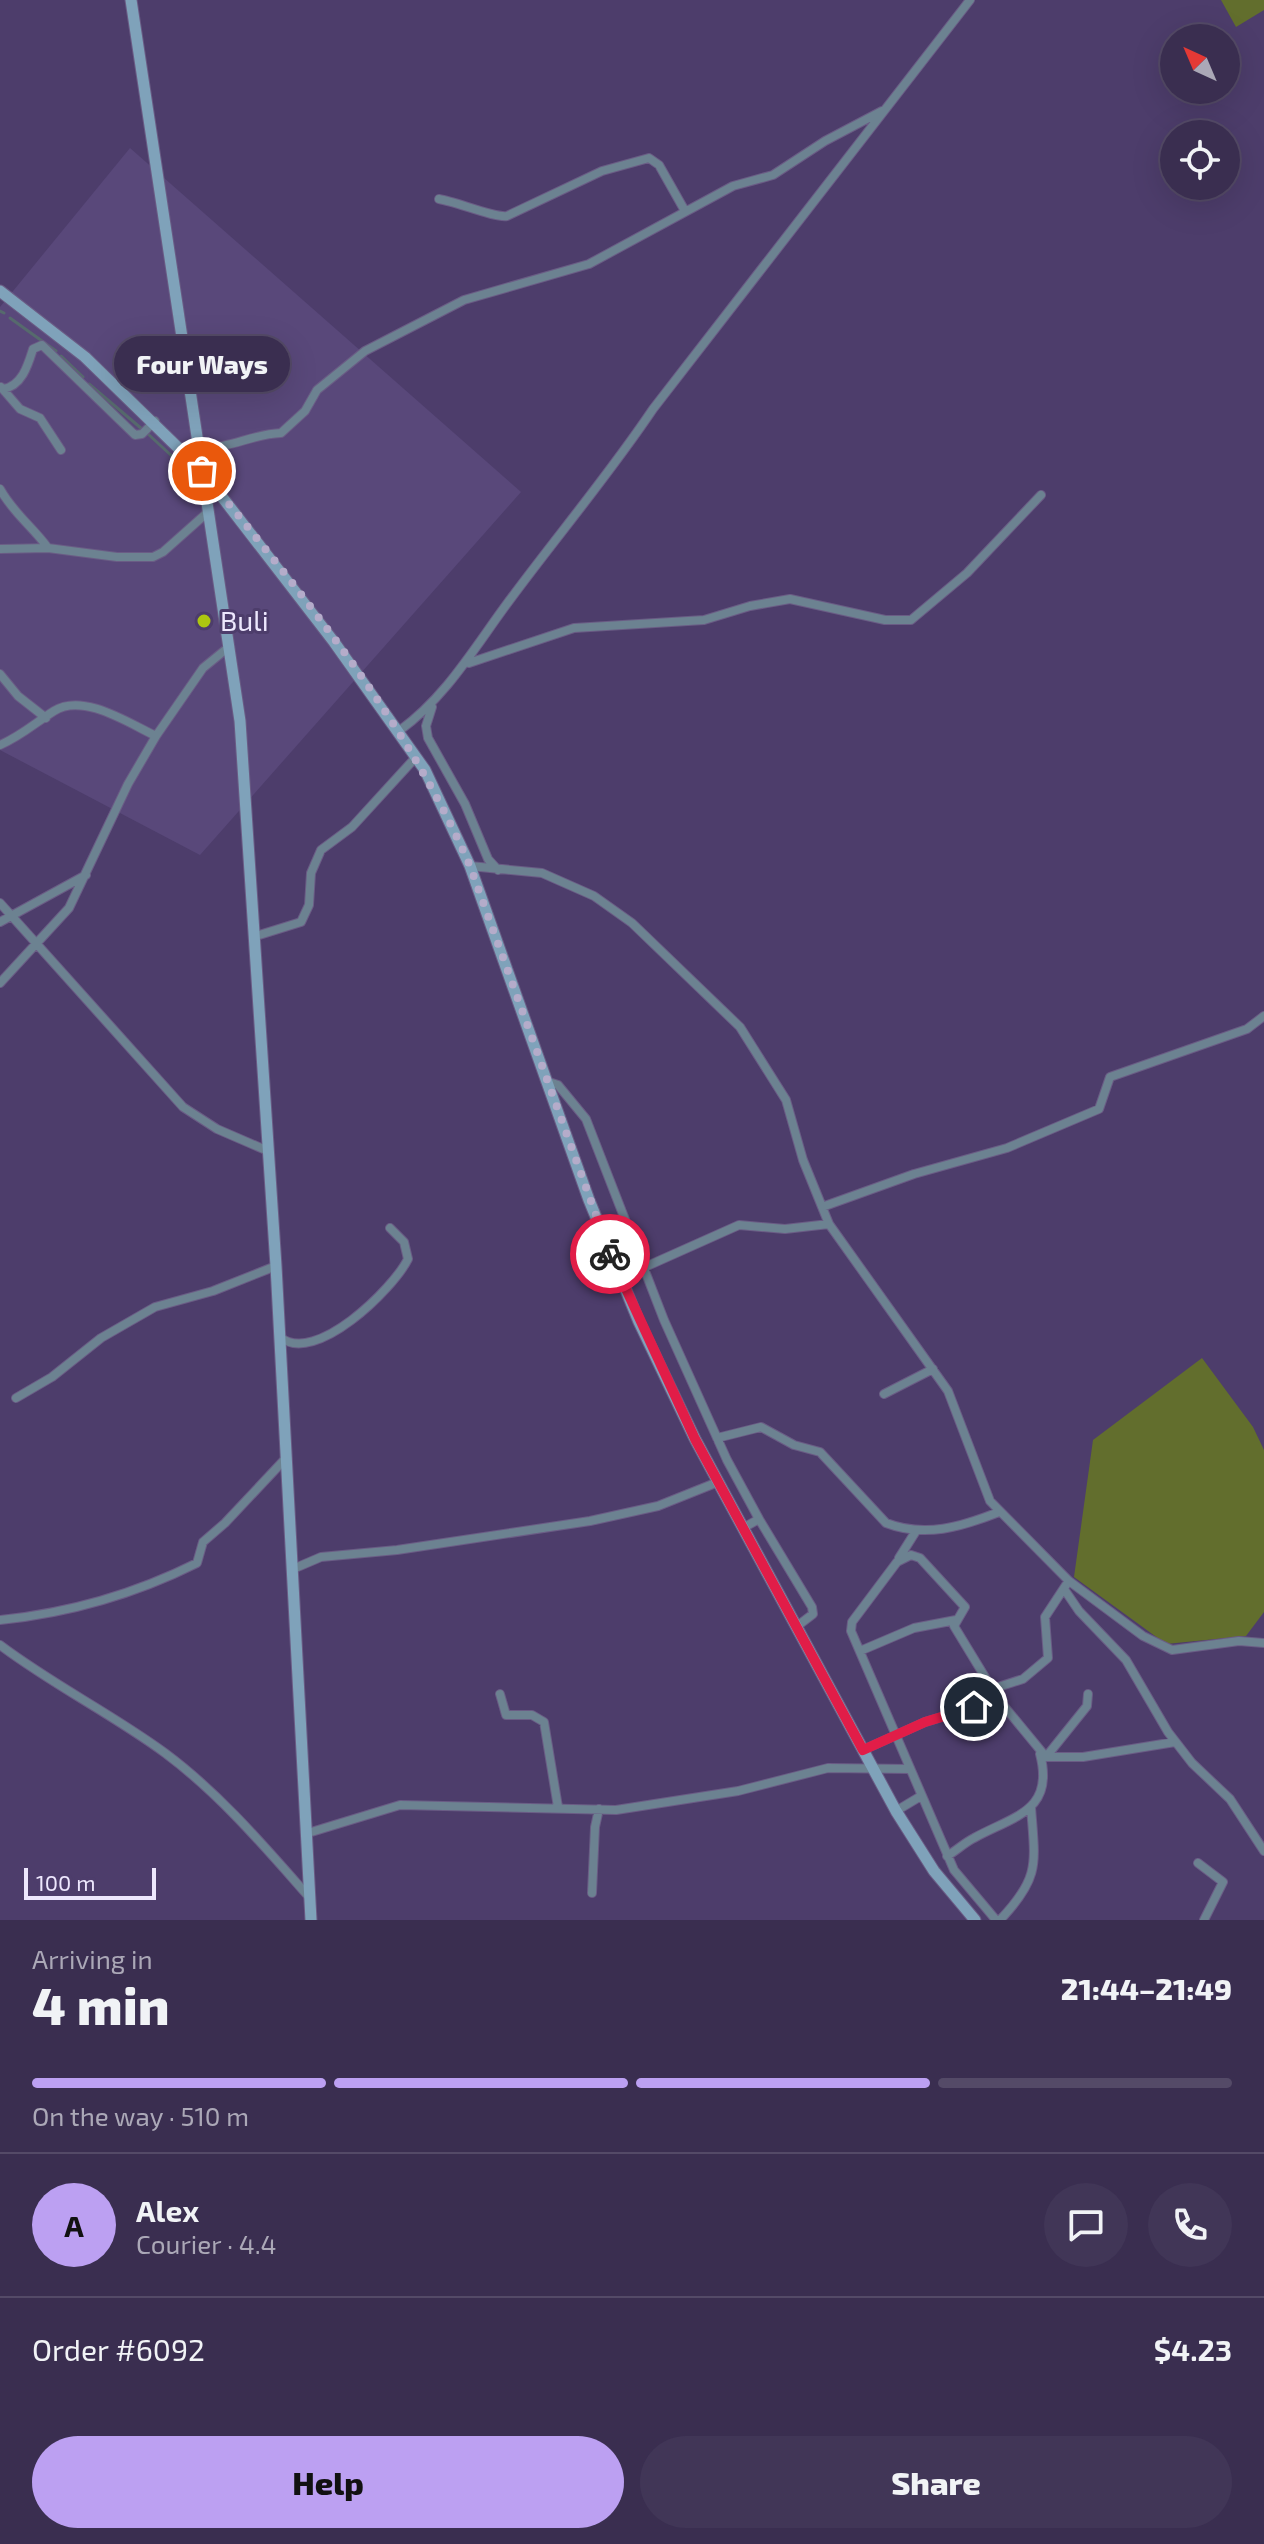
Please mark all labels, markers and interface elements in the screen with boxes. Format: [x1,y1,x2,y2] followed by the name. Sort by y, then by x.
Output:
[1160,24,1240,104] north arrow
[1160,24,1240,200] map controls
[1160,120,1240,200] button: locate
[114,335,290,391] callout: Four Ways
[136,348,268,379] text: Four Ways
[168,437,236,505] pin
[180,449,224,493] icon: bag
[220,603,269,637] place label: Buli
[195,612,213,630] marker: Buli
[570,1214,650,1294] courier
[588,1232,632,1276] icon: bike
[940,1673,1008,1741] pin
[952,1685,996,1729] icon: home
[24,1864,156,1900] scale bar
[36,1869,95,1895] text: 100 m
[32,1943,153,1974] text: Arriving in
[1061,1970,1232,2006] text: 21:44–21:49
[32,1973,170,2035] text: 4 min
[32,2100,249,2131] text: On the way · 510 m
[1044,2183,1128,2267] button: chat
[1148,2183,1232,2267] button: phone
[136,2192,199,2228] text: Alex
[64,2207,84,2243] text: A
[136,2228,277,2259] text: Courier · 4.4
[32,2331,205,2367] text: Order #6092
[1154,2331,1232,2367] text: $4.23
[32,2436,624,2528] button: Help
[640,2436,1232,2528] button: Share

